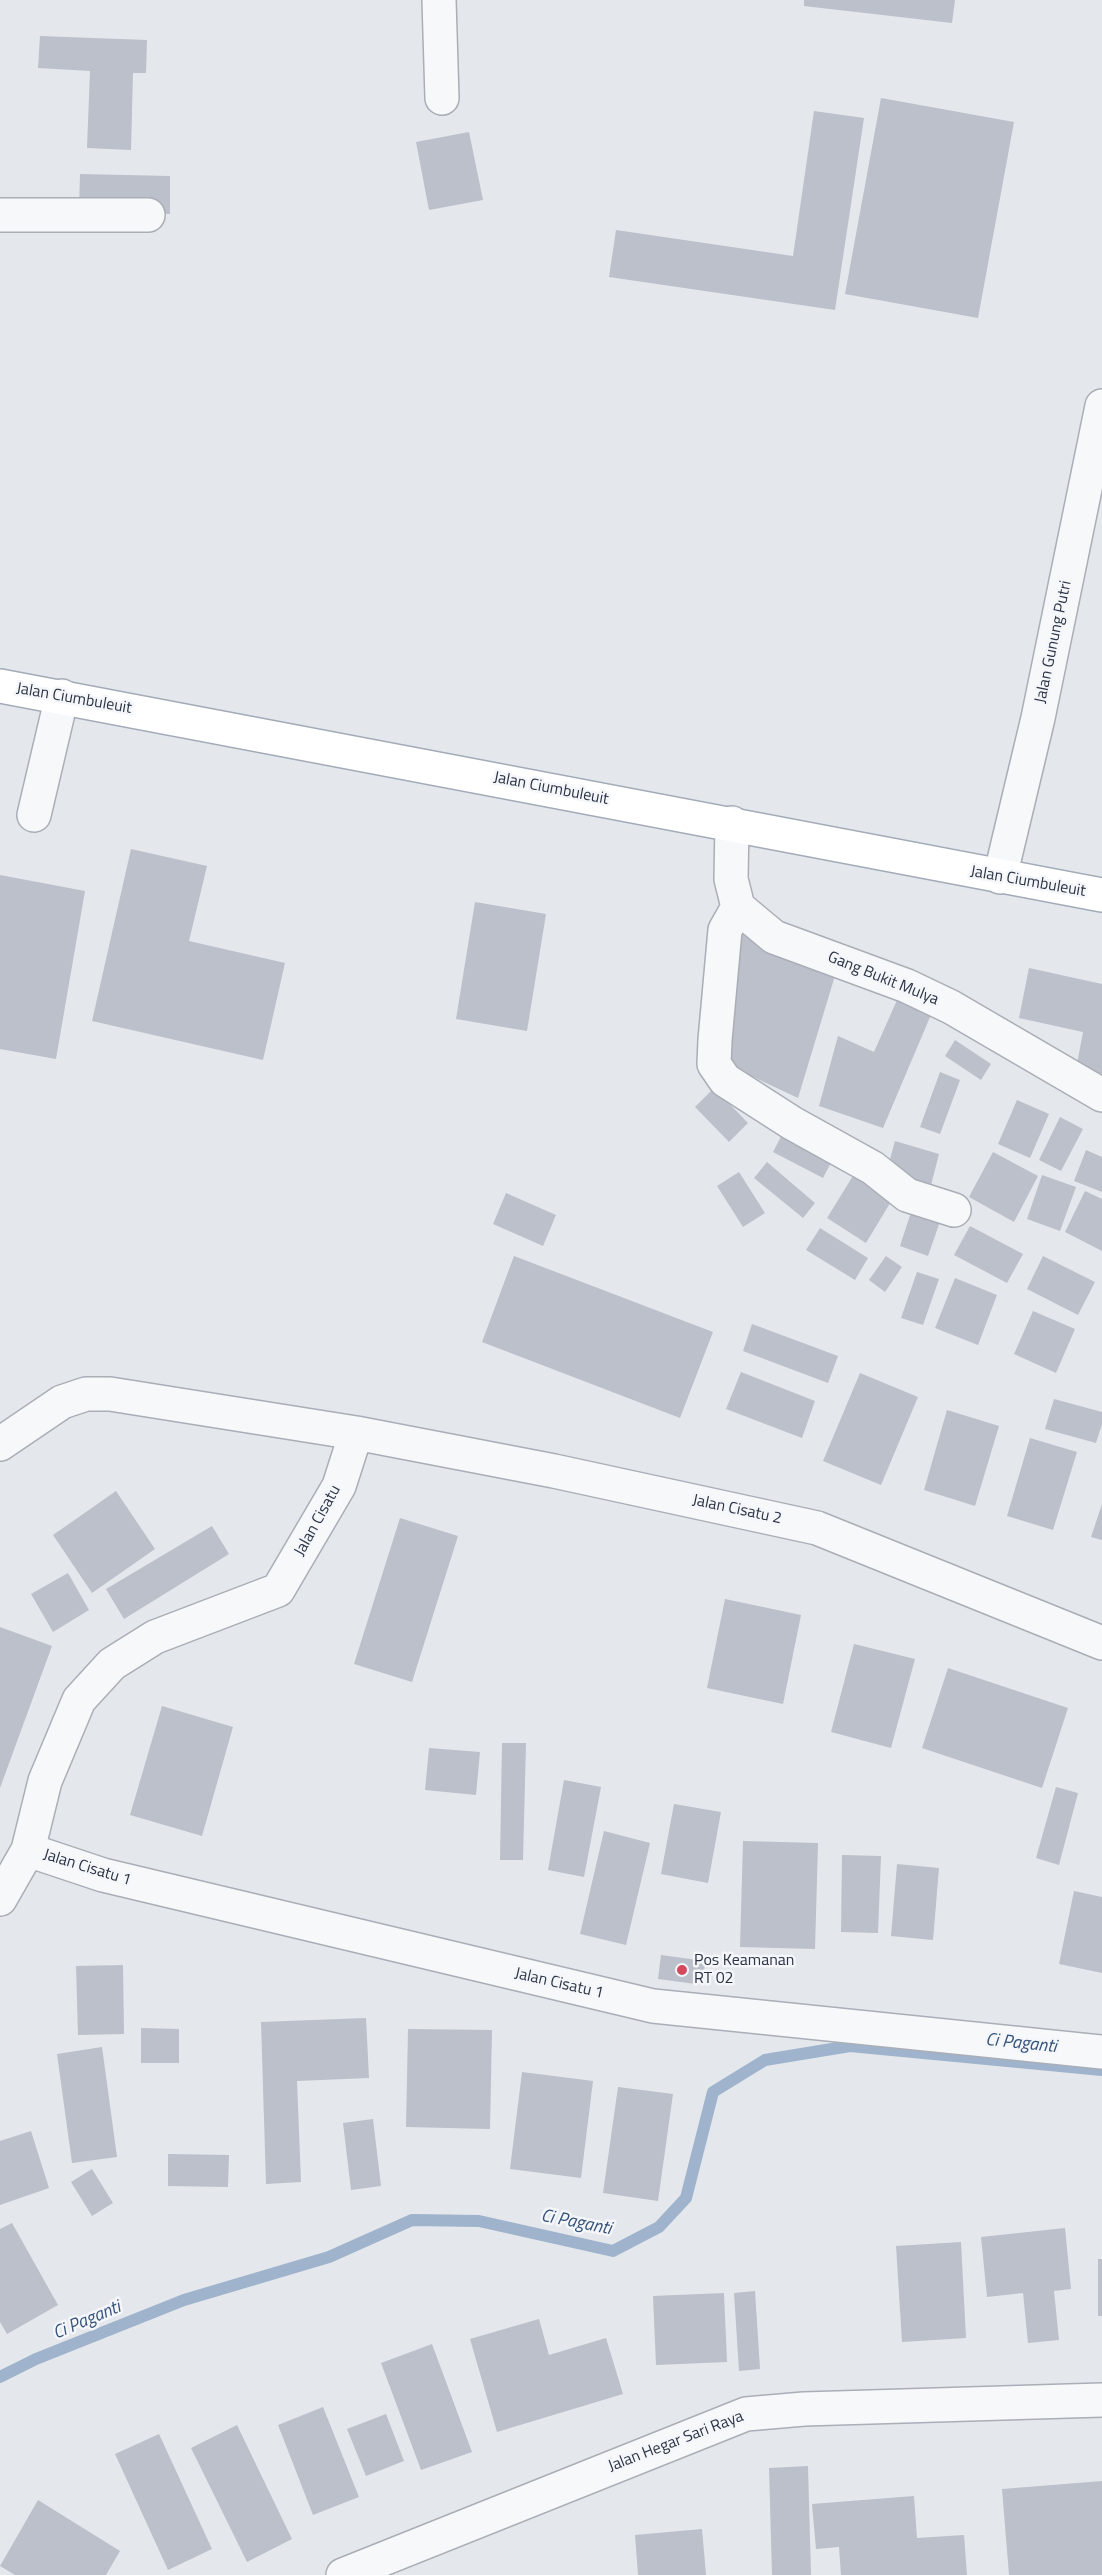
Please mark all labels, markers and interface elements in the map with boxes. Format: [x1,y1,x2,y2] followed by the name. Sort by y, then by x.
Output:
[1032,579,1076,705] street label: Jalan Gunung Putri
[15,679,133,719] street label: Jalan Ciumbuleuit
[492,768,610,810] street label: Jalan Ciumbuleuit
[969,862,1087,902] street label: Jalan Ciumbuleuit
[825,948,941,1010] street label: Gang Bukit Mulya
[291,1482,345,1560] street label: Jalan Cisatu
[691,1491,783,1529] street label: Jalan Cisatu 2
[41,1846,133,1890] street label: Jalan Cisatu 1
[694,1951,794,1989] place label: Pos Keamanan RT 02
[675,1963,689,1977] marker: Pos Keamanan RT 02
[513,1964,605,2004] street label: Jalan Cisatu 1
[984,2030,1058,2058] water label: Ci Paganti
[539,2206,613,2240] water label: Ci Paganti
[50,2297,124,2345] water label: Ci Paganti
[606,2407,746,2477] street label: Jalan Hegar Sari Raya

